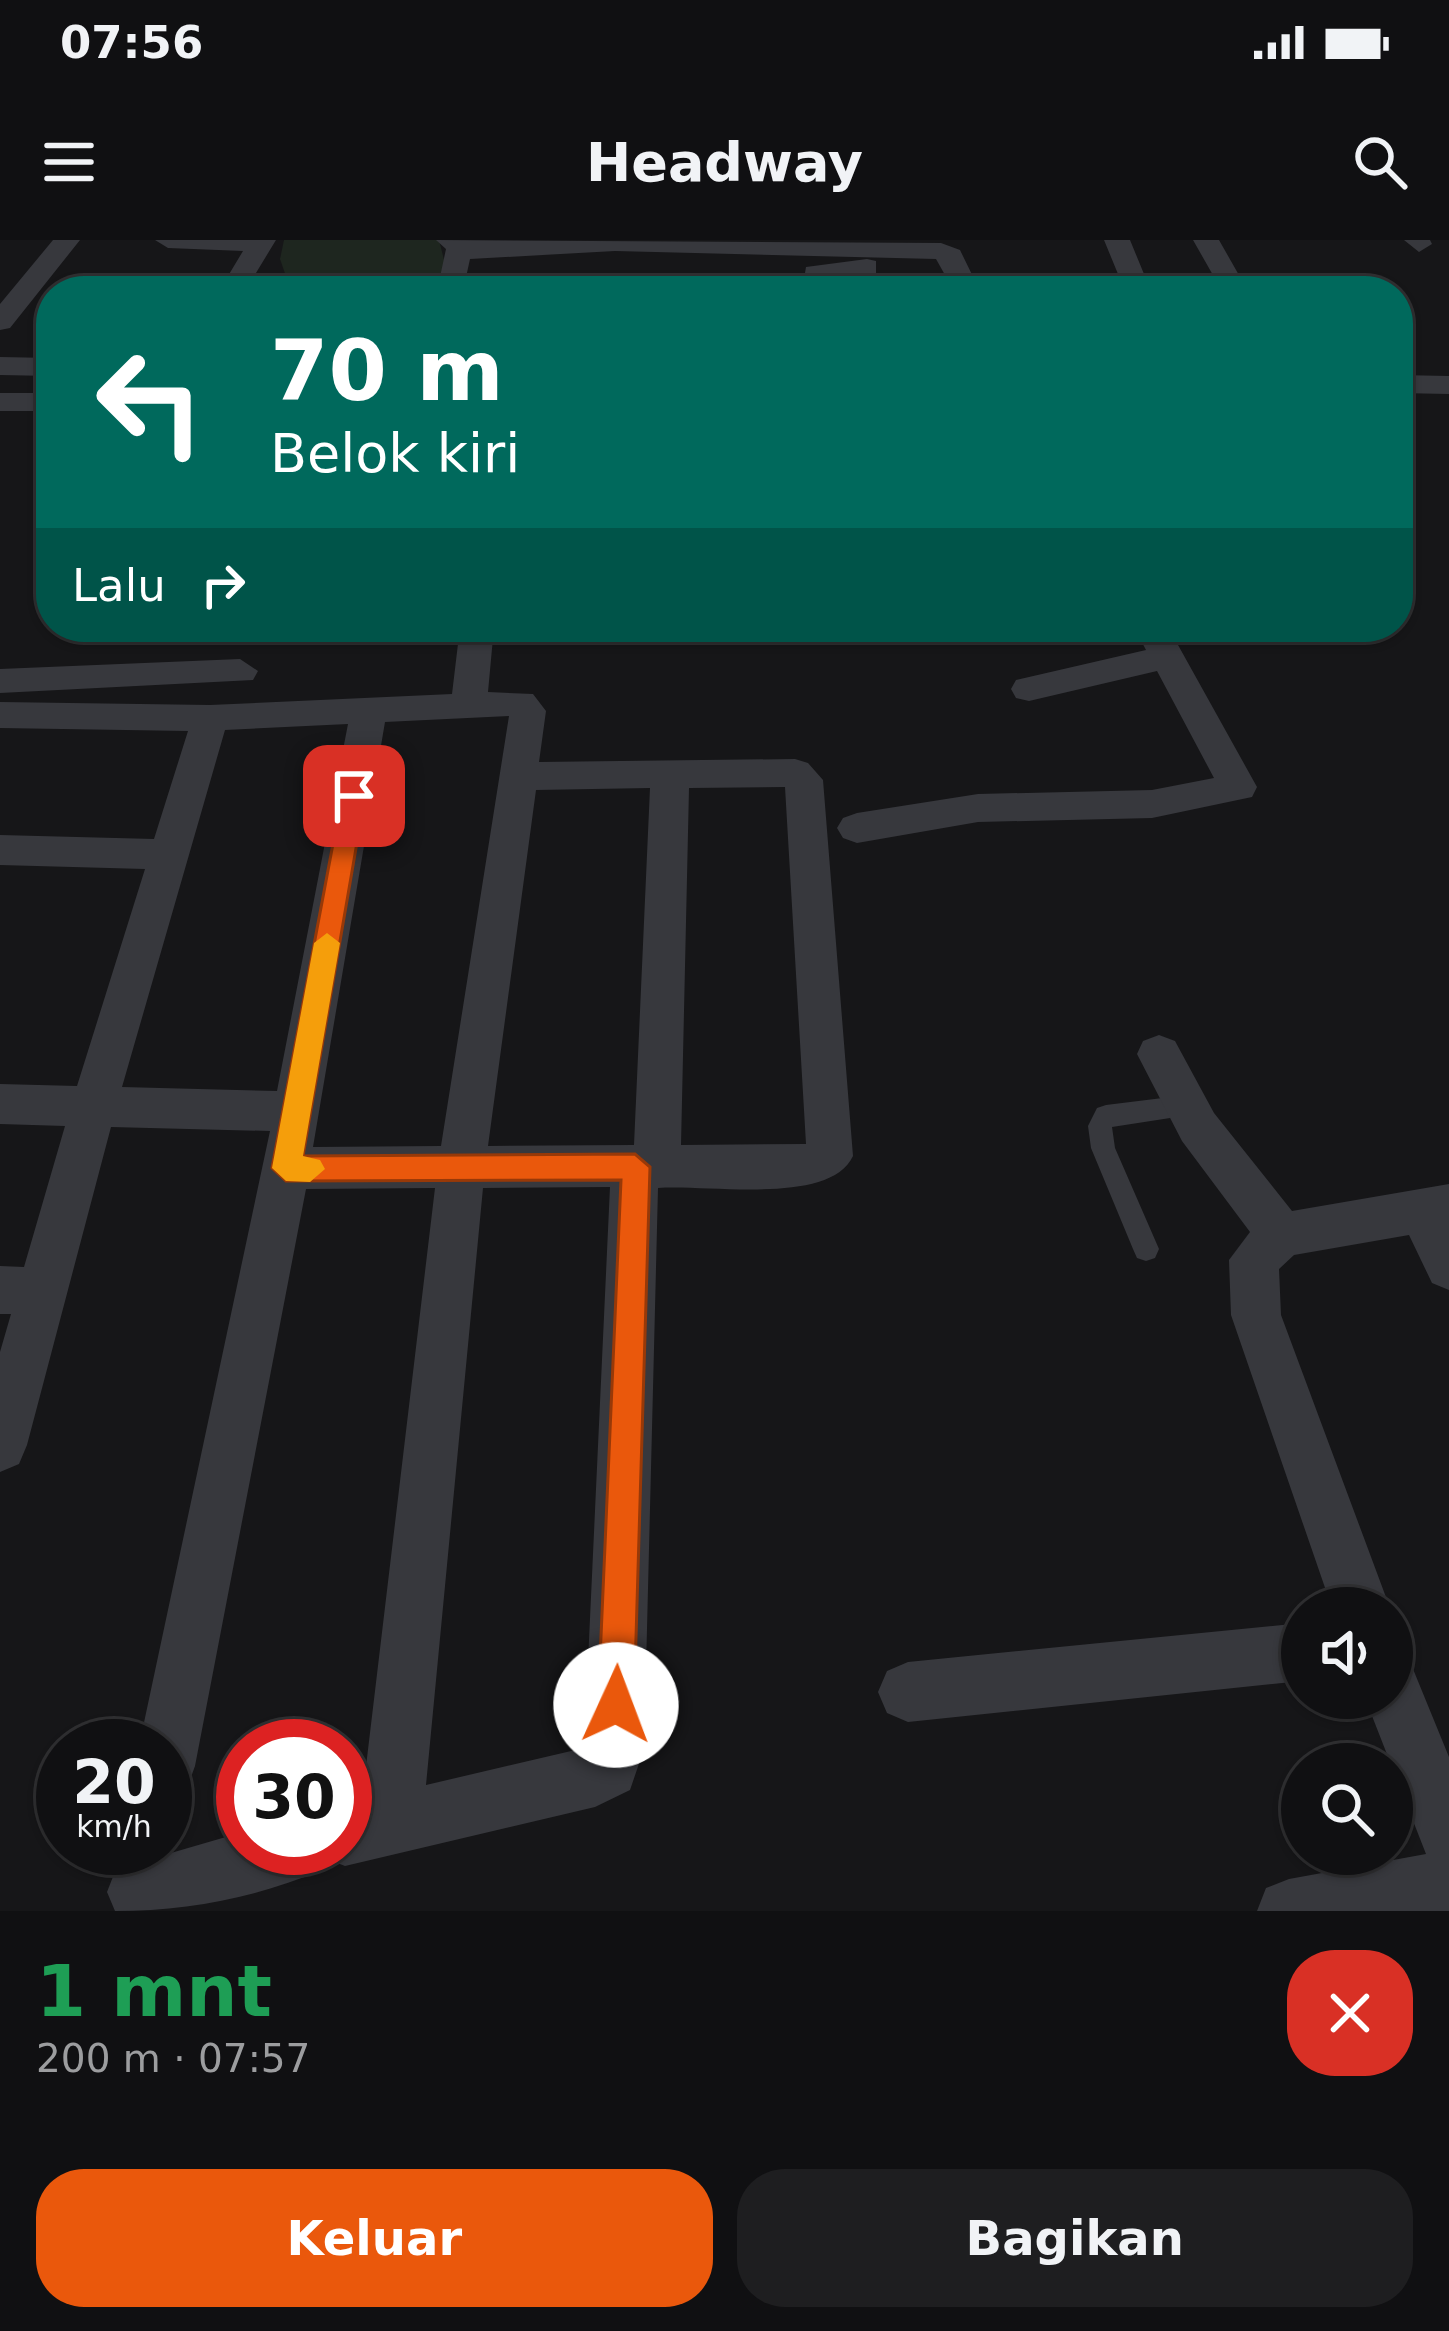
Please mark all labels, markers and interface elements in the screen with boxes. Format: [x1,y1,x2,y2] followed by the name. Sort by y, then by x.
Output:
[60,16,203,69] text: 07:56
[36,129,102,195] icon: menu
[1347,129,1413,195] icon: search
[586,131,863,194] text: Headway
[270,322,504,420] text: 70 m
[72,324,228,480] icon: left
[270,422,520,485] text: Belok kiri
[190,552,256,618] icon: right
[72,559,166,612] text: Lalu
[303,745,405,847] pin
[321,763,387,829] icon: arrive
[1281,1587,1413,1875] map controls
[1281,1587,1413,1719] button: sound
[553,1642,679,1768] position arrow
[216,1719,372,1875] speed limit sign: 30
[1281,1743,1413,1875] button: search
[72,1747,156,1817] text: 20
[76,1809,152,1844] text: km/h
[36,1949,272,2033] text: 1 mnt
[1287,1950,1413,2076] button: close
[36,2036,310,2081] text: 200 m · 07:57
[36,2169,713,2307] button: Keluar
[737,2169,1413,2307] button: Bagikan

